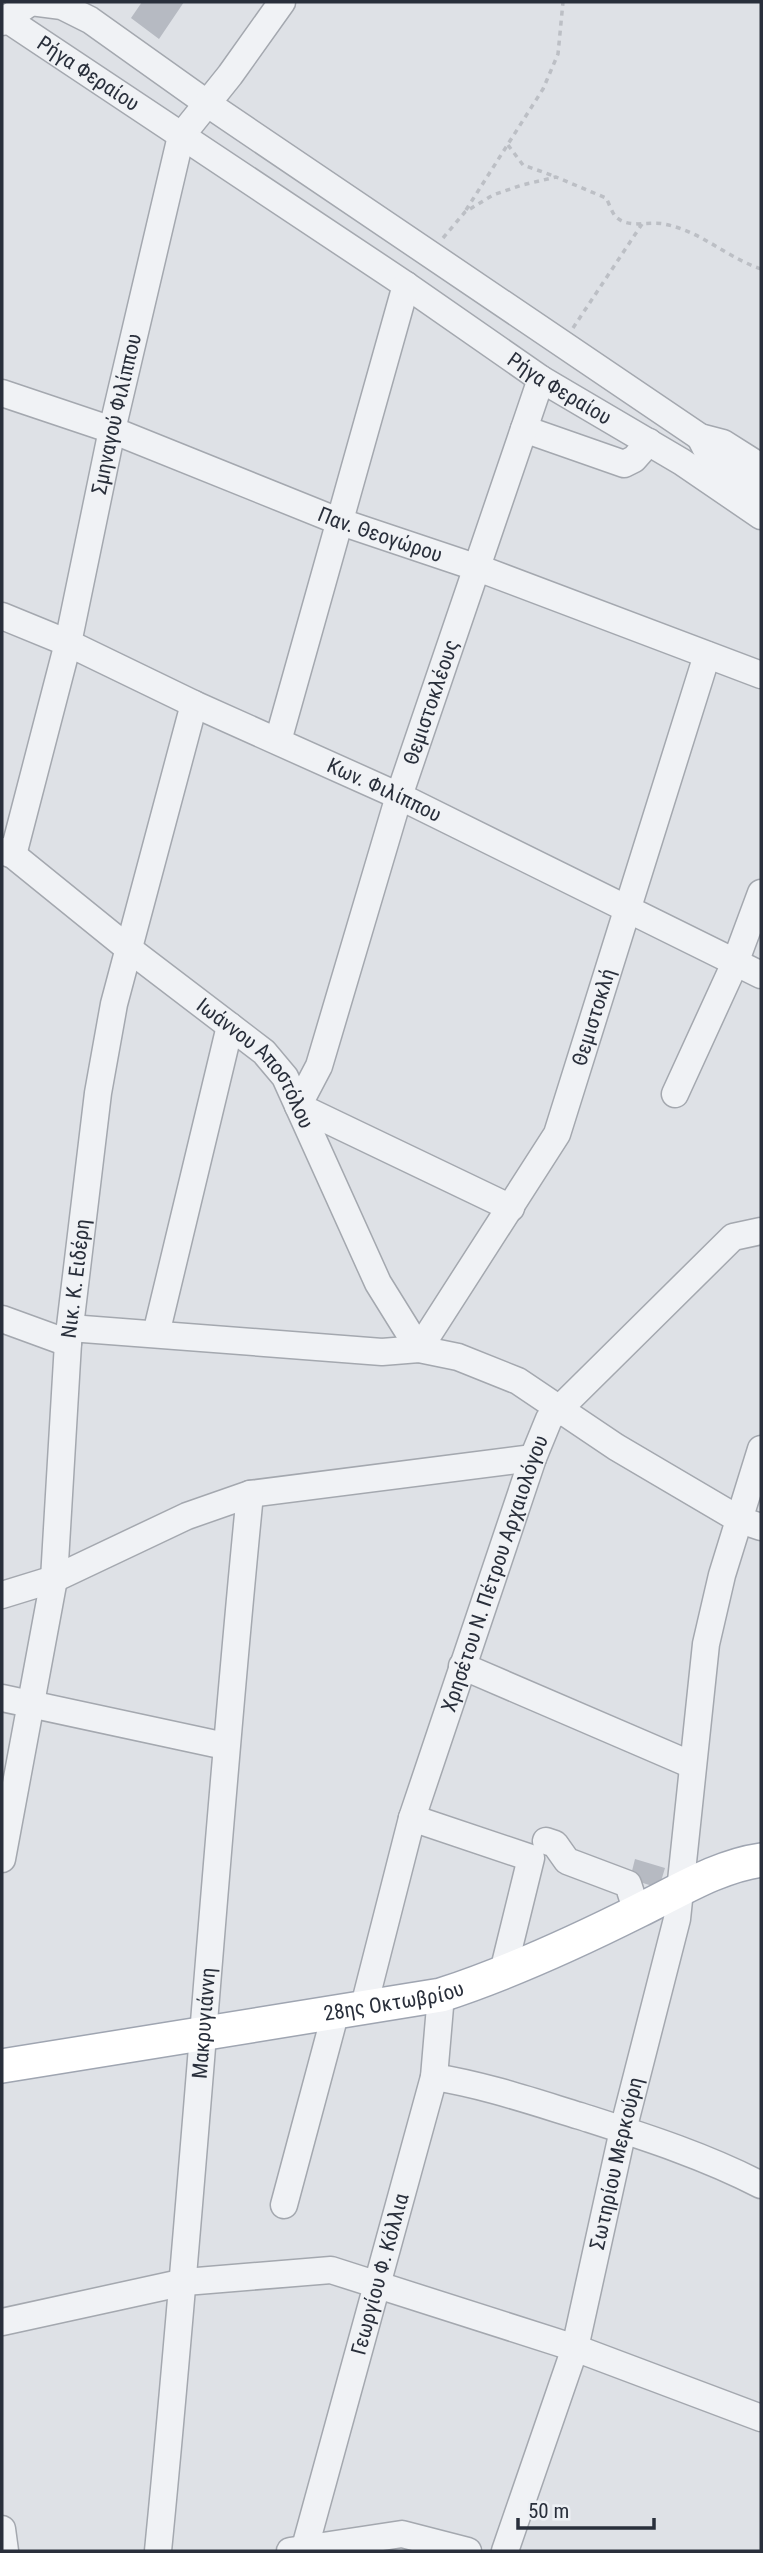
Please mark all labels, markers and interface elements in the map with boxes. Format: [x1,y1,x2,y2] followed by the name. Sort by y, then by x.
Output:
[33,31,144,116] street label: Ρήγα Φεραίου
[87,331,146,497] street label: Σμηναγού Φιλίππου
[503,347,616,430] street label: Ρήγα Φεραίου
[314,502,445,567] street label: Παν. Θεογώρου
[399,637,463,768] street label: Θεμιστοκλέους
[323,753,445,827] street label: Κων. Φιλίππου
[567,965,620,1069] street label: Θεμιστοκλή
[192,993,319,1132] street label: Ιωάννου Αποστόλου
[57,1218,95,1340] street label: Νικ. Κ. Ειδέρη
[437,1432,553,1715] street label: Χρησέτου Ν. Πέτρου Αρχαιολόγου
[187,1966,220,2080] street label: Μακρυγιάννη
[322,1976,467,2026] street label: 28ης Οκτωβρίου
[585,2075,648,2252] street label: Σωτηρίου Μερκούρη
[346,2190,414,2358] street label: Γεωργίου Φ. Κόλλια
[518,2486,654,2530] scale bar
[528,2499,569,2523] text: 50 m

